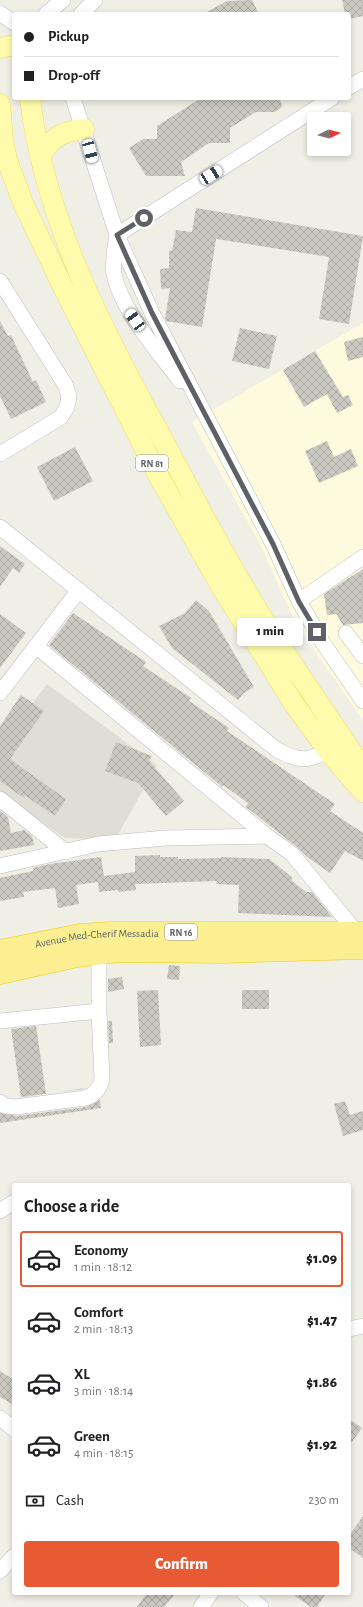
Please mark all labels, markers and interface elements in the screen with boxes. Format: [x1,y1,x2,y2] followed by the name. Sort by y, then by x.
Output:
[48,29,89,44] text: Pickup
[48,68,100,83] text: Drop-off
[307,112,351,156] north arrow
[307,112,351,156] map controls
[81,138,99,164] car
[198,164,224,186] car
[135,209,153,227] route start
[123,307,147,333] car
[136,455,168,471] road number: RN 81
[237,618,303,646] callout: 1 min
[308,623,326,641] route end
[256,625,284,638] text: 1 min
[165,924,197,940] road number: RN 16
[34,928,159,950] street label: Avenue Med-Cherif Messadia
[24,1198,119,1216] text: Choose a ride
[26,1241,62,1277] icon: car
[74,1243,128,1258] text: Economy
[306,1251,337,1266] text: $1.09
[74,1261,132,1274] text: 1 min · 18:12
[26,1303,62,1339] icon: car
[74,1305,123,1320] text: Comfort
[307,1313,337,1328] text: $1.47
[74,1323,133,1336] text: 2 min · 18:13
[26,1365,62,1401] icon: car
[74,1367,90,1382] text: XL
[306,1375,337,1390] text: $1.86
[74,1385,133,1398] text: 3 min · 18:14
[26,1427,62,1463] icon: car
[74,1429,110,1444] text: Green
[307,1437,337,1452] text: $1.92
[74,1447,133,1460] text: 4 min · 18:15
[24,1490,46,1512] icon: cash
[56,1493,84,1508] text: Cash
[308,1494,339,1507] text: 230 m
[24,1541,339,1587] button: Confirm

